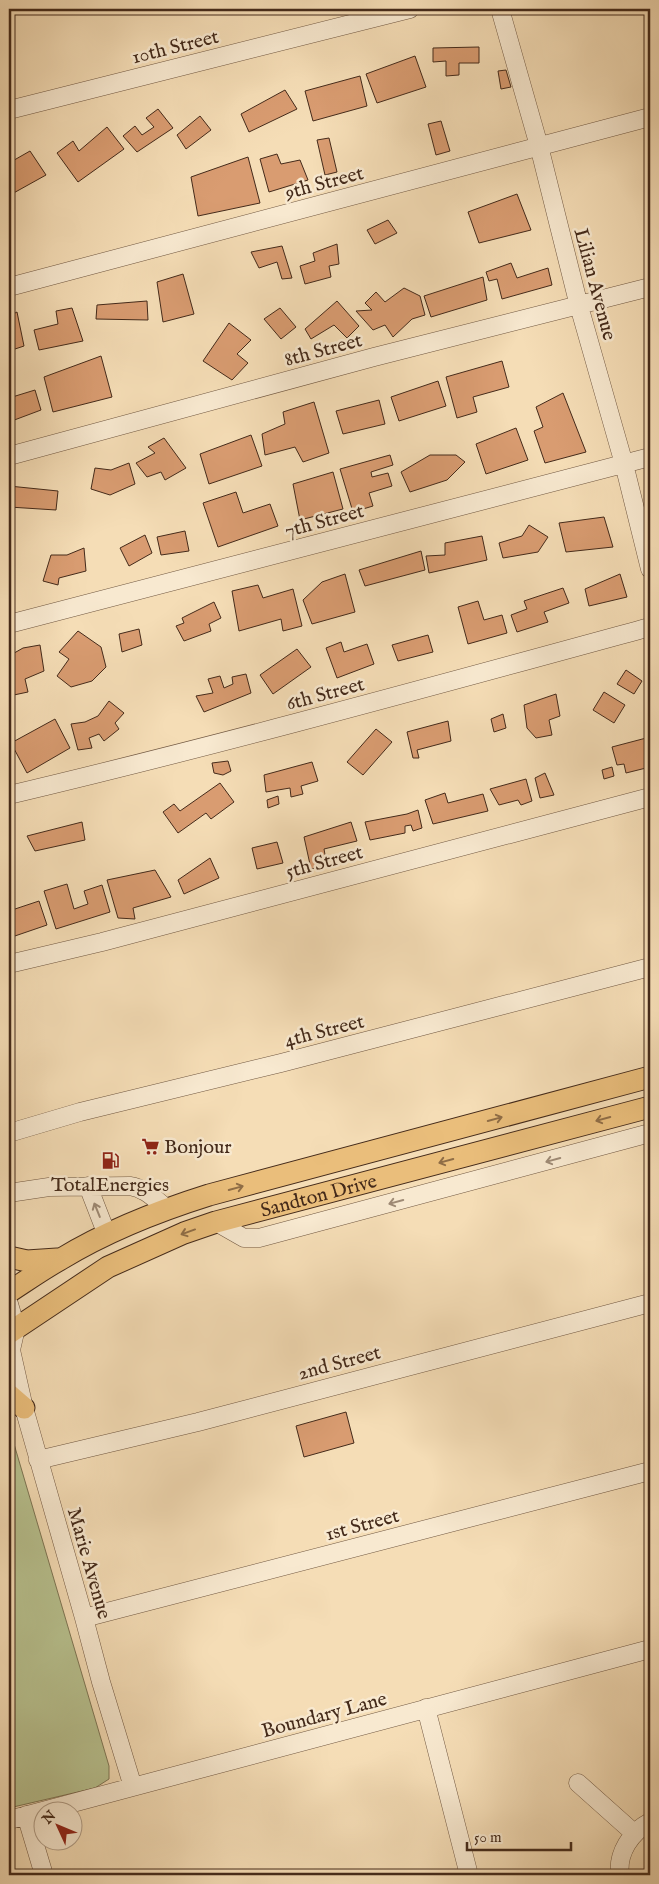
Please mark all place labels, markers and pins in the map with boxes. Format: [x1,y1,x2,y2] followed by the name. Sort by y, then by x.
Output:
[164,1135,232,1160] place label: Bonjour
[140,1136,160,1156] supermarket icon: Bonjour
[100,1150,120,1170] fuel station icon: TotalEnergies
[51,1173,169,1198] place label: TotalEnergies

